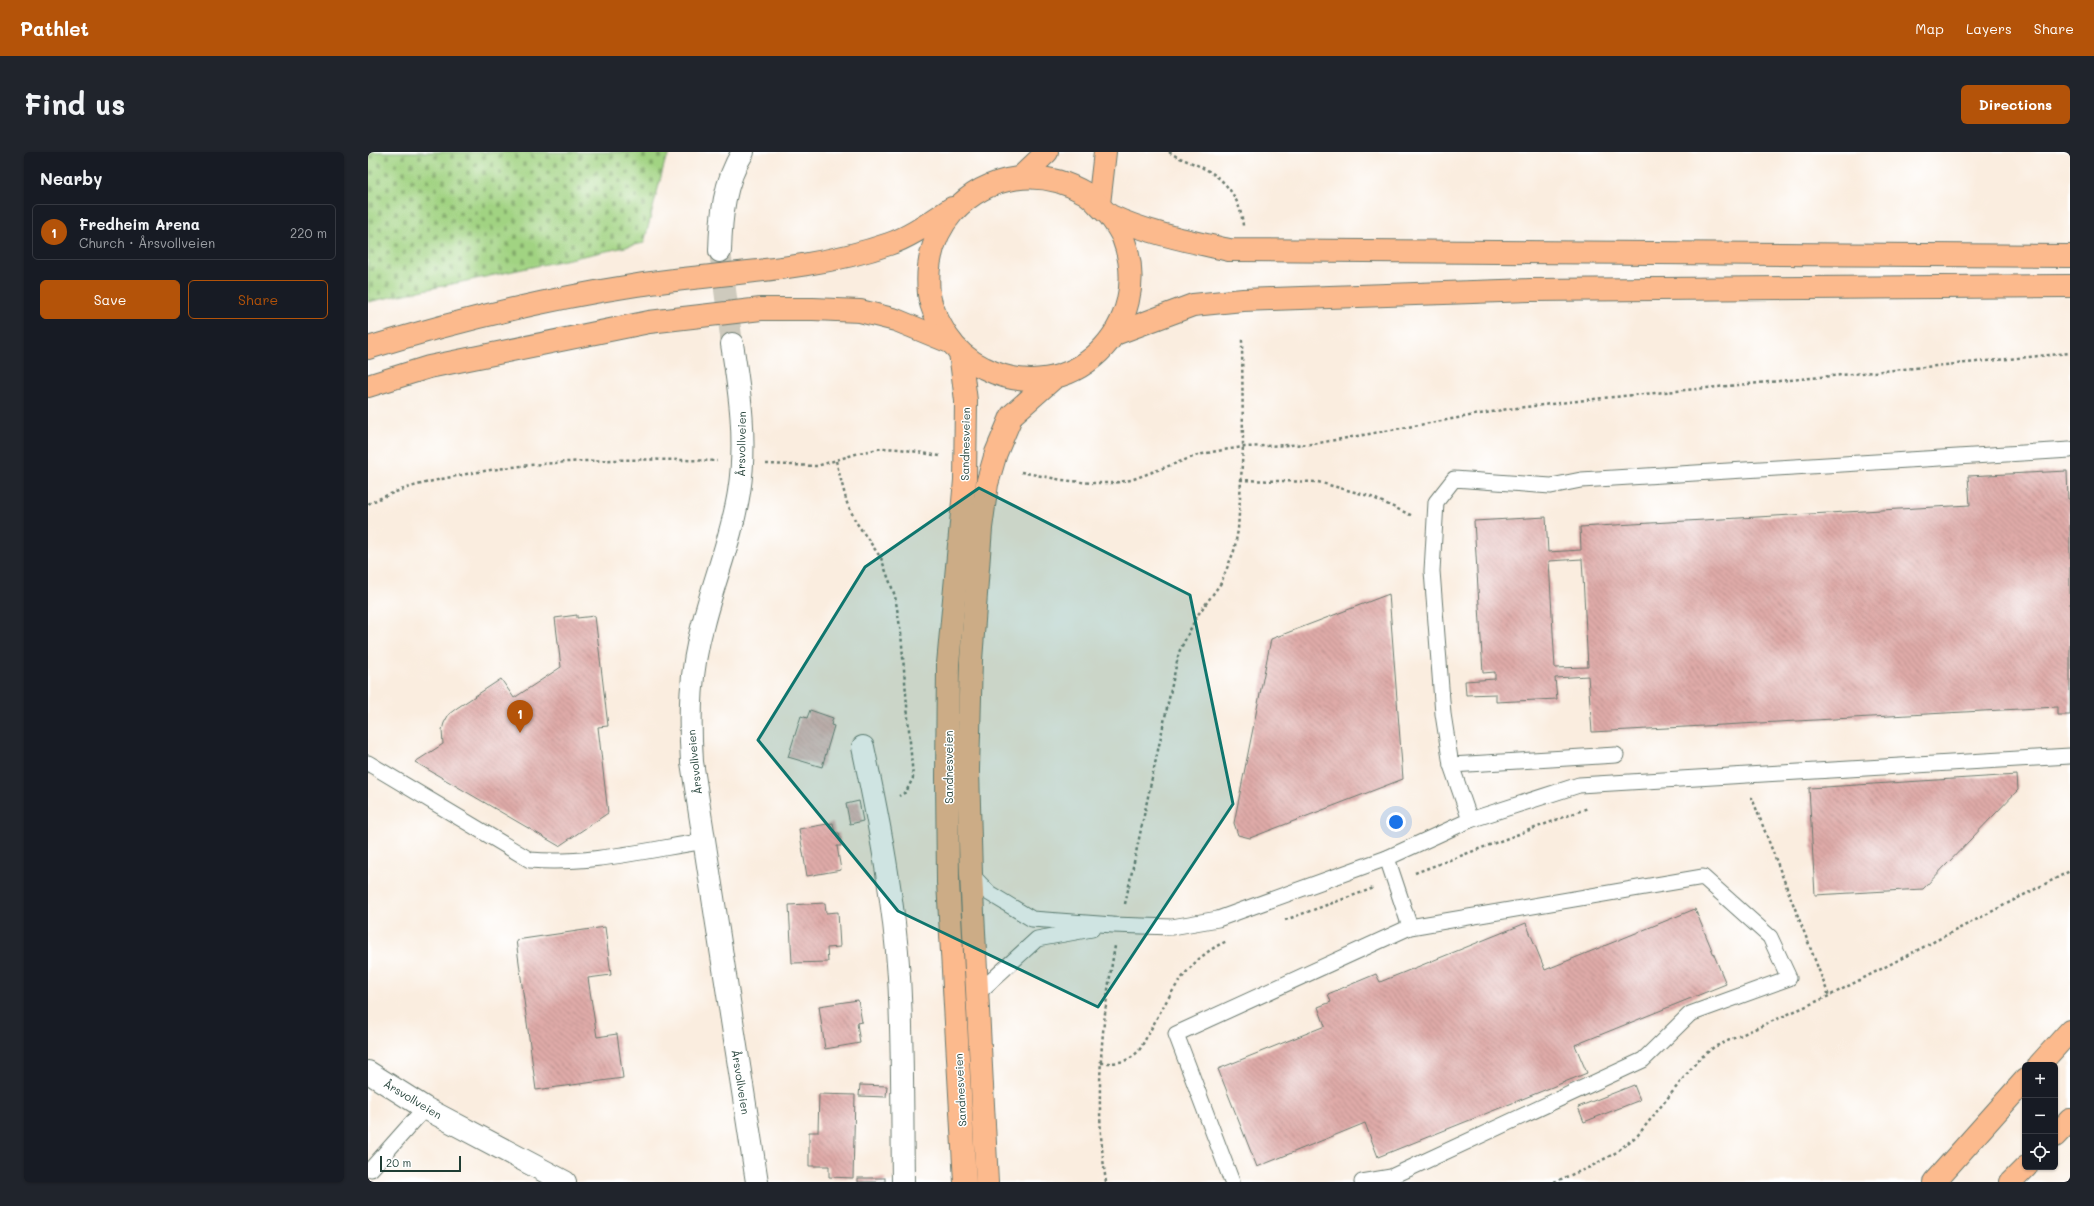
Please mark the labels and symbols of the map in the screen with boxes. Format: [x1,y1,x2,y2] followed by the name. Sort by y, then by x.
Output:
[957,407,973,481] street label: Sandnesveien
[733,411,749,477] street label: Årsvollveien
[507,700,533,733] pin: 1
[683,729,705,795] street label: Årsvollveien
[941,730,956,804] street label: Sandnesveien
[1386,812,1406,832] your location
[728,1049,754,1115] street label: Årsvollveien
[951,1053,969,1127] street label: Sandnesveien
[381,1076,445,1122] street label: Årsvollveien
[380,1154,461,1173] scale bar

